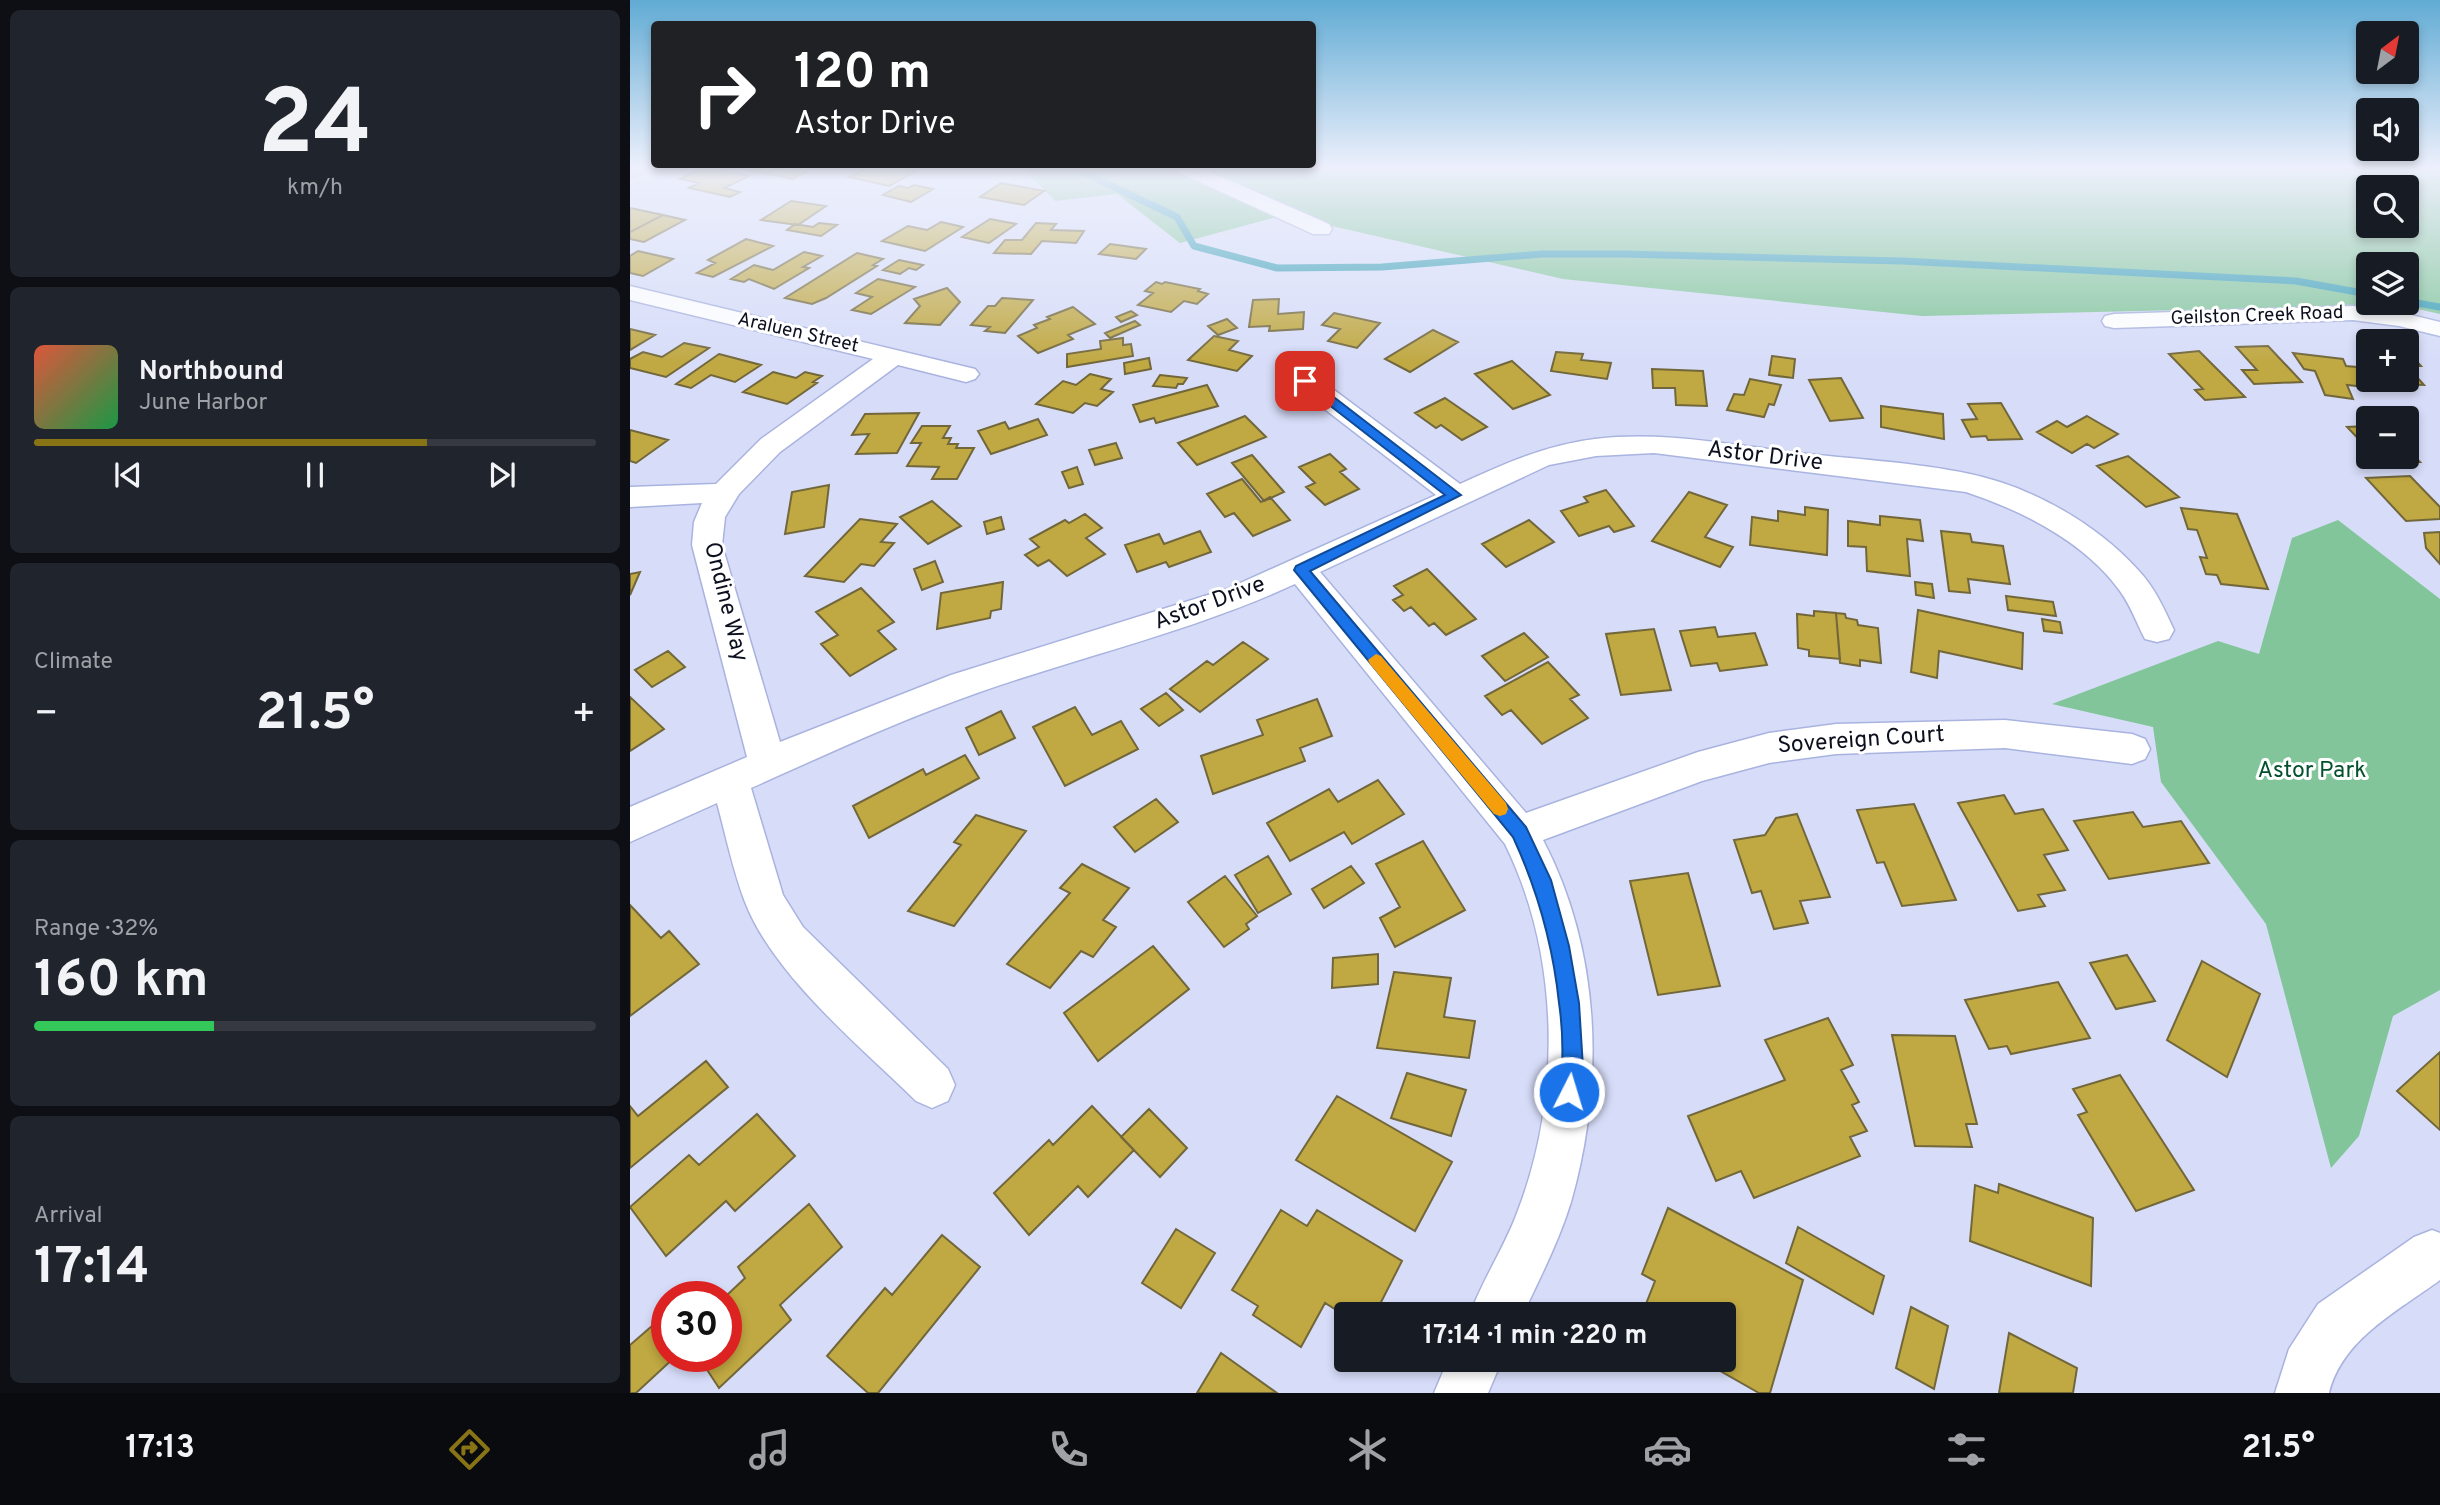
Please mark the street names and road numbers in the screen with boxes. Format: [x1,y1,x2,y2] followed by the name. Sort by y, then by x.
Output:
[2170,301,2344,331] street label: Geilston Creek Road
[735,307,861,359] street label: Araluen Street
[1706,436,1824,478] street label: Astor Drive
[696,539,754,665] street label: Ondine Way
[1150,571,1270,637] street label: Astor Drive
[1777,721,1945,761] street label: Sovereign Court

